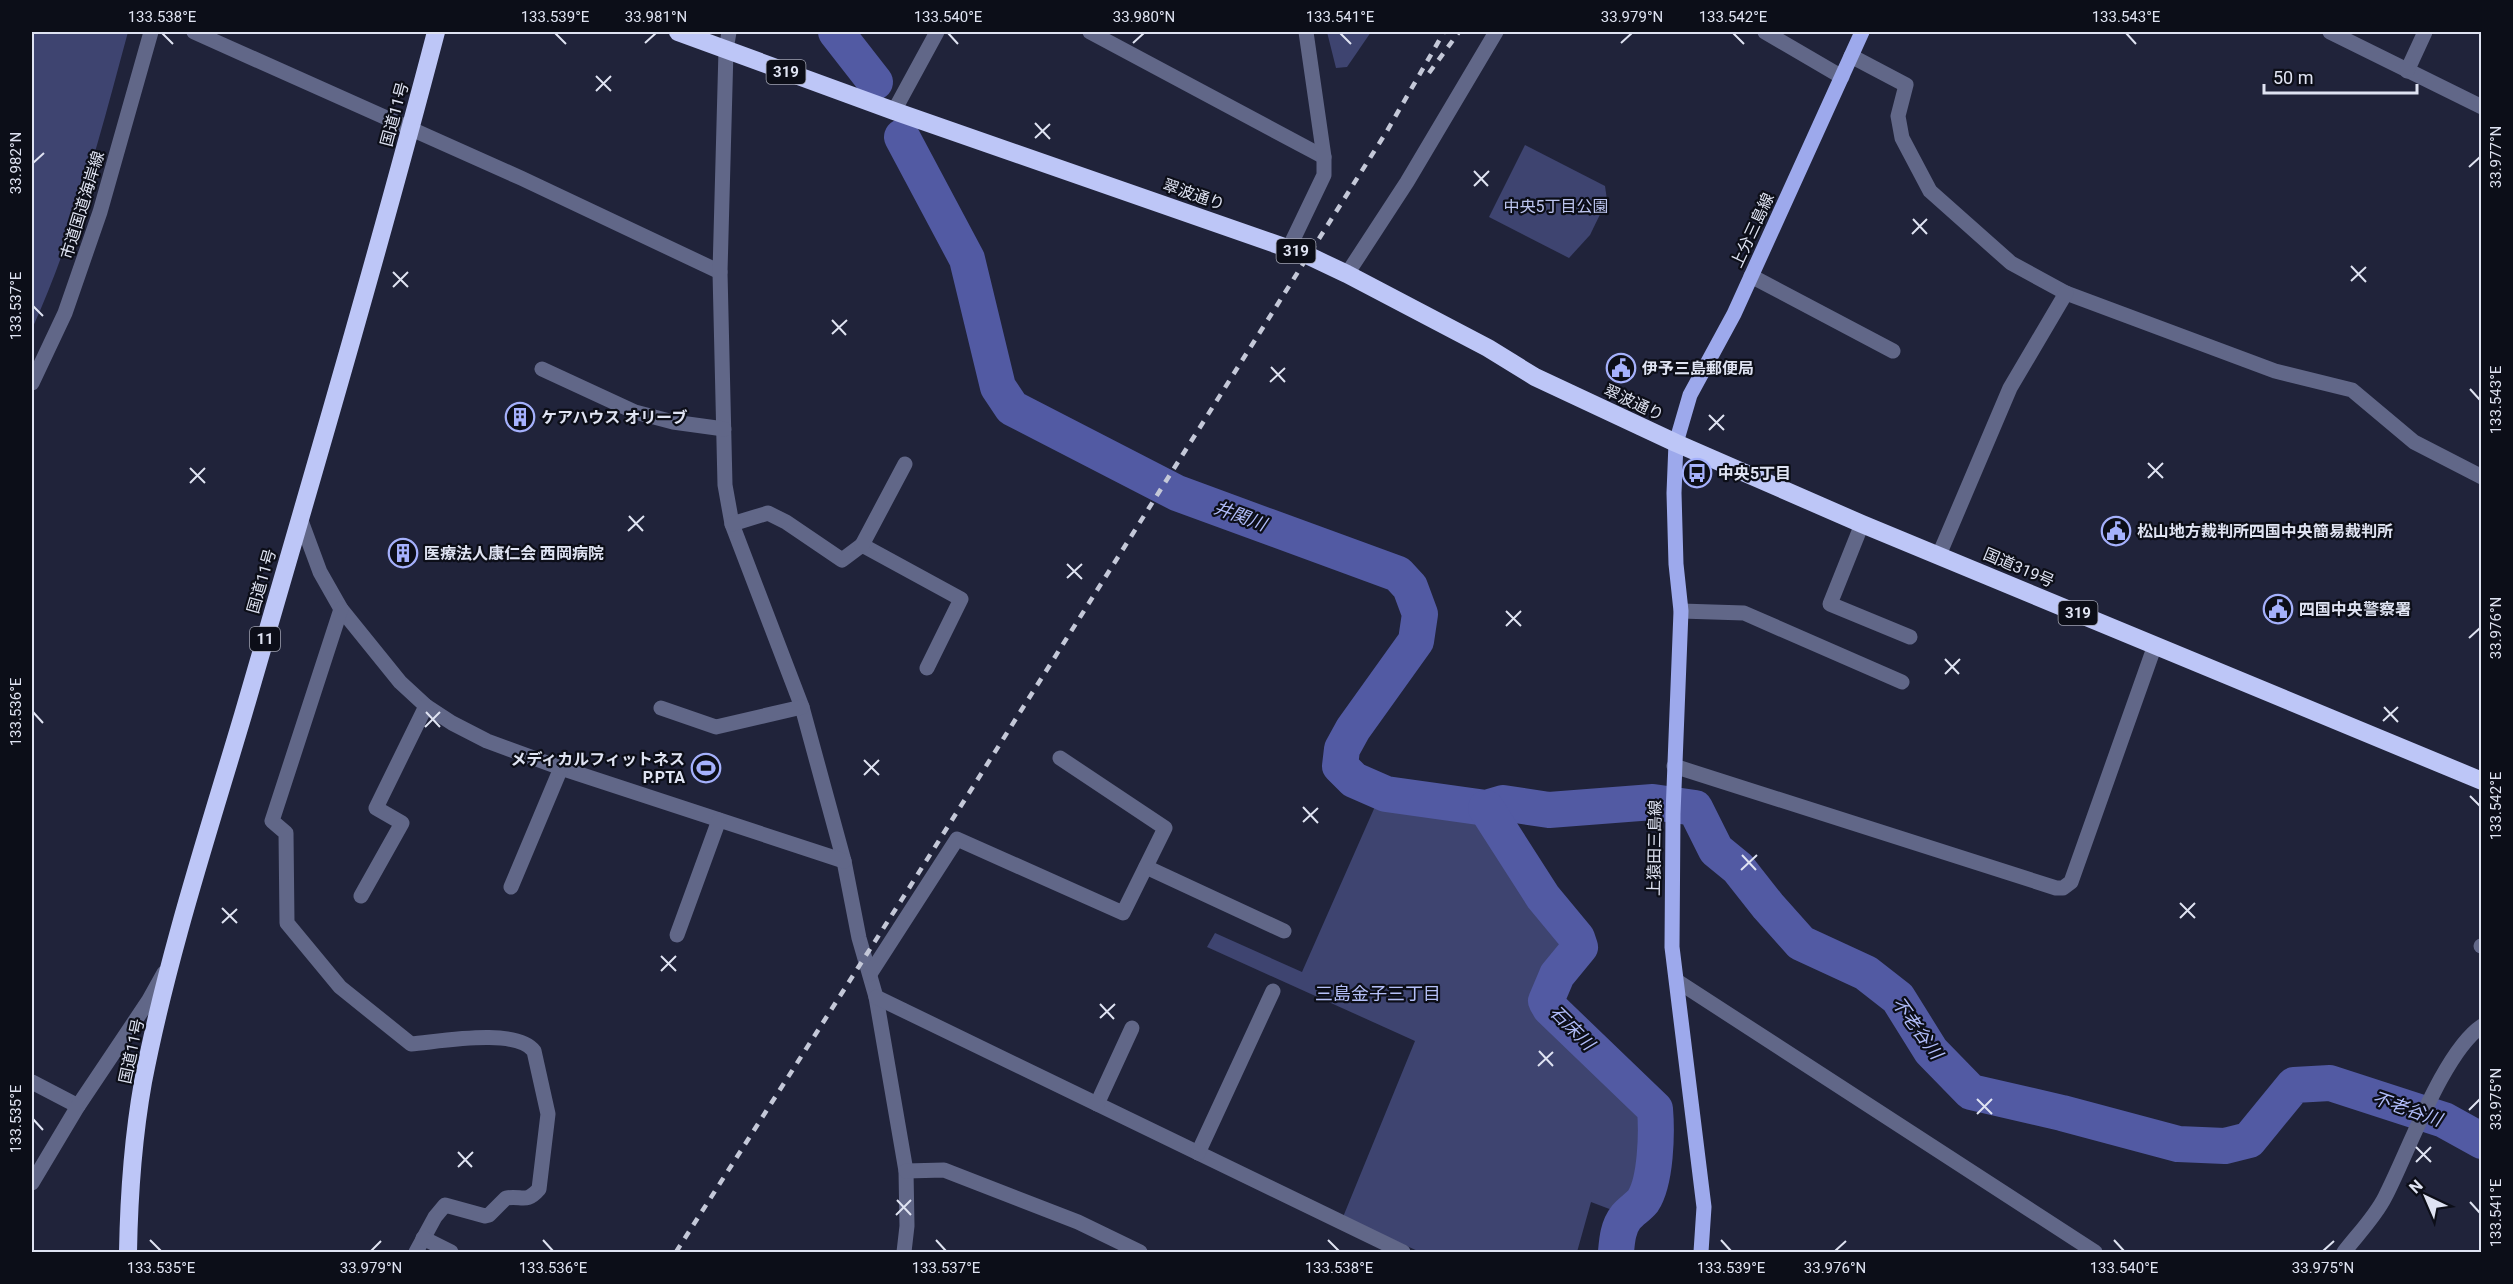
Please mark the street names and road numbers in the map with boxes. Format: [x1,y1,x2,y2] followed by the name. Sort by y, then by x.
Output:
[766,60,806,84] road number: 319
[377,80,412,148] street label: 国道11号
[57,149,108,261] street label: 市道国道海岸線
[1160,175,1227,214] street label: 翠波通り
[1727,190,1778,270] street label: 上分三島線
[1276,239,1316,263] road number: 319
[1601,380,1667,425] street label: 翠波通り
[1981,544,2057,591] street label: 国道319号
[243,547,280,615] street label: 国道11号
[2058,601,2098,625] road number: 319
[250,627,280,651] road number: 11
[1644,800,1665,896] street label: 上猿田三島線
[115,1017,148,1085] street label: 国道11号

